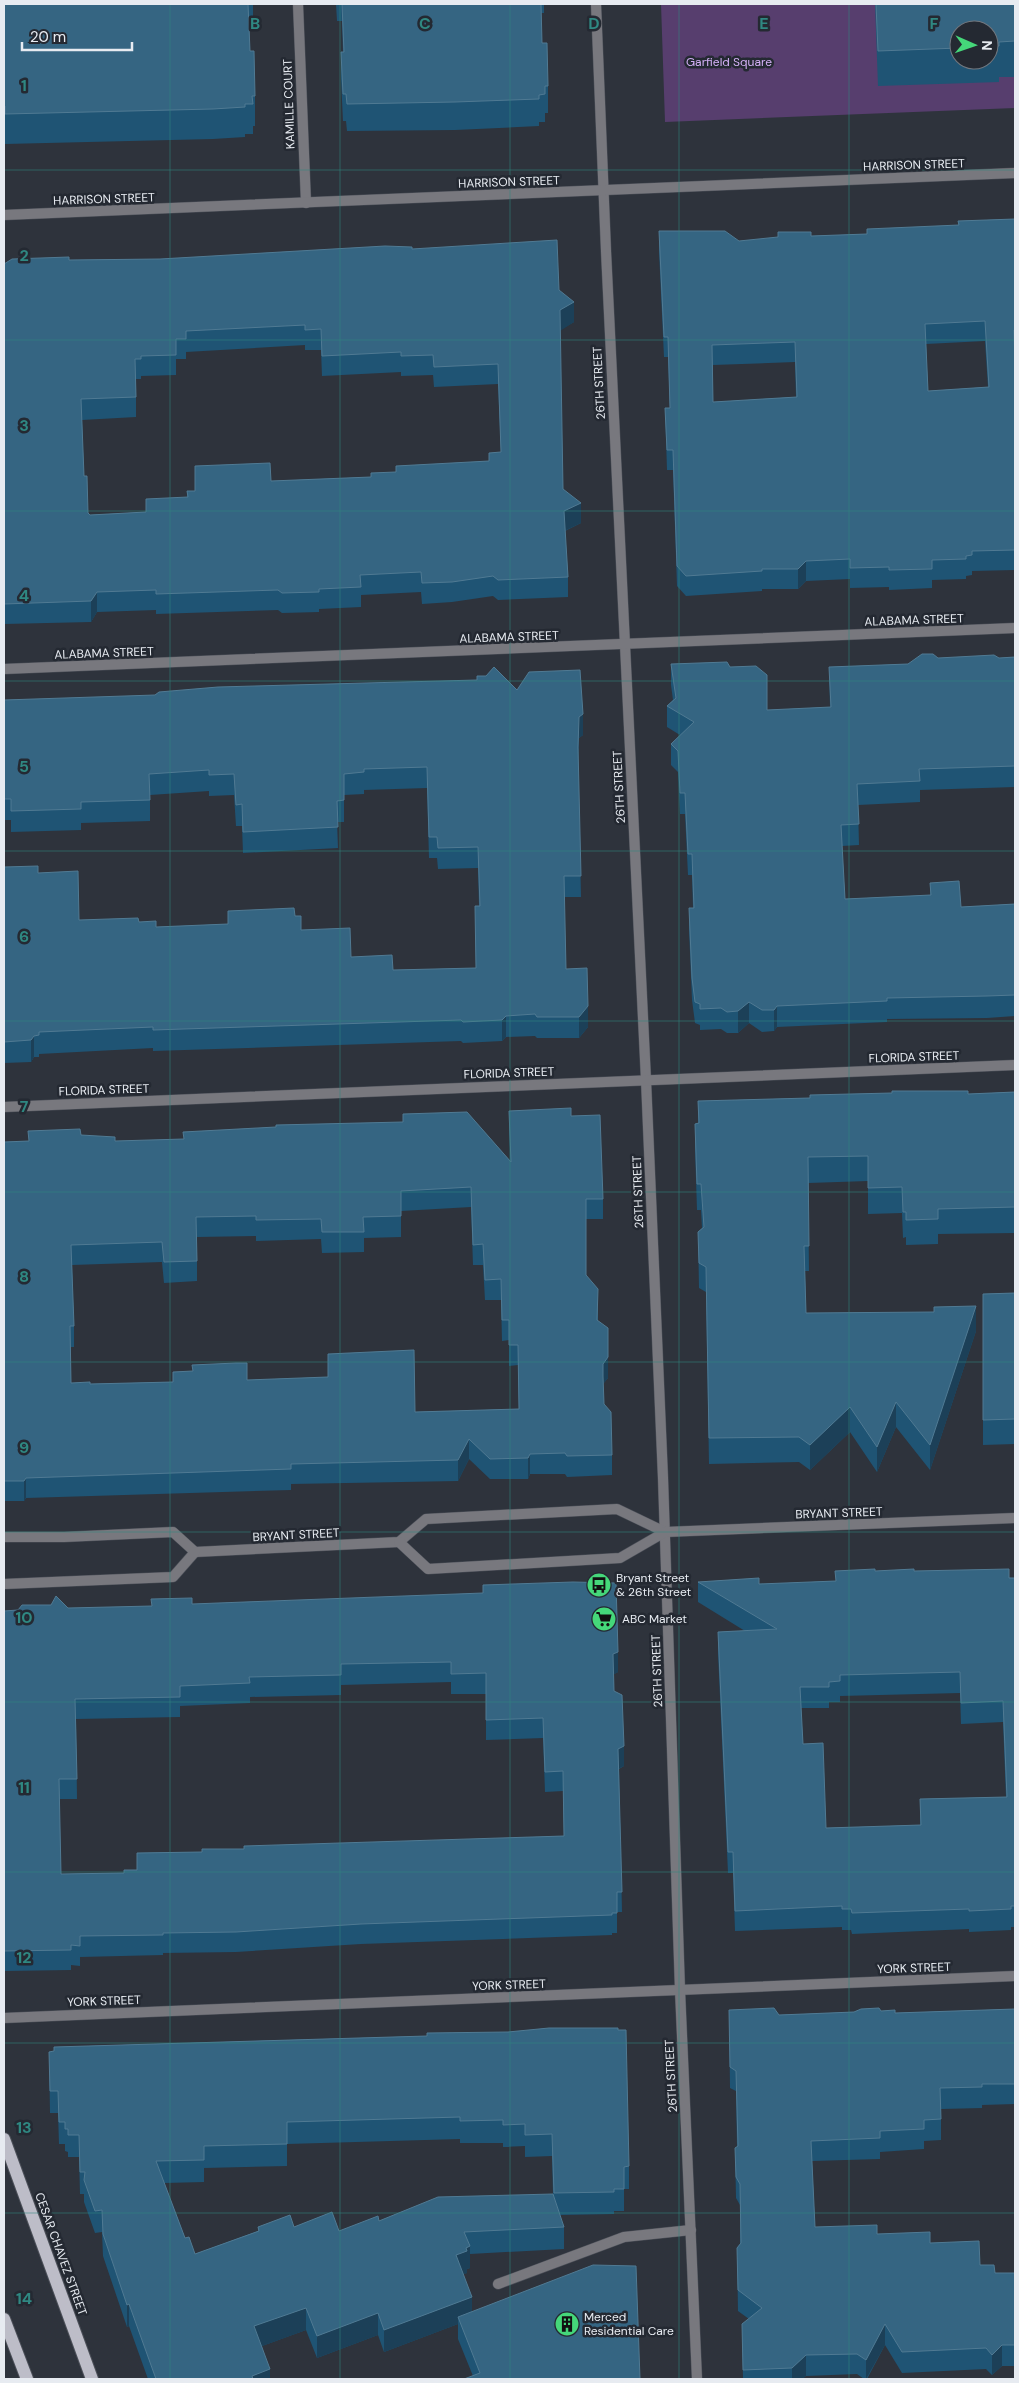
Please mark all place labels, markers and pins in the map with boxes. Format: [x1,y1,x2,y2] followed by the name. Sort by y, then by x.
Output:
[616,1570,692,1600] place label: Bryant Street & 26th Street
[586,1572,612,1598] bus stop icon: Bryant Street & 26th Street
[591,1606,617,1632] supermarket icon: ABC Market
[622,1611,687,1627] place label: ABC Market
[584,2309,674,2339] place label: Merced Residential Care
[554,2311,580,2337] building icon: Merced Residential Care

